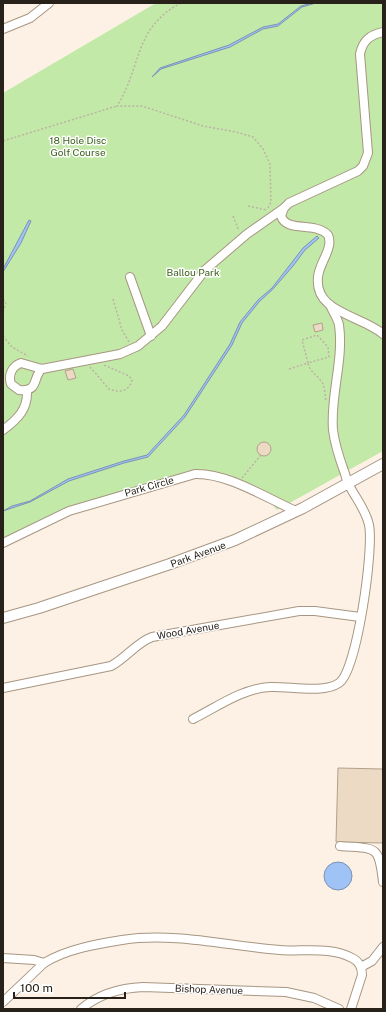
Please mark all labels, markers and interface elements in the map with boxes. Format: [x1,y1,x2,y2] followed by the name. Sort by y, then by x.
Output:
[50,134,106,158] park label: 18 Hole Disc Golf Course
[166,266,220,278] park label: Ballou Park
[123,473,175,499] street label: Park Circle
[169,538,228,570] street label: Park Avenue
[156,619,220,641] street label: Wood Avenue
[14,974,125,1000] scale bar
[20,981,53,995] text: 100 m
[175,982,244,996] street label: Bishop Avenue

